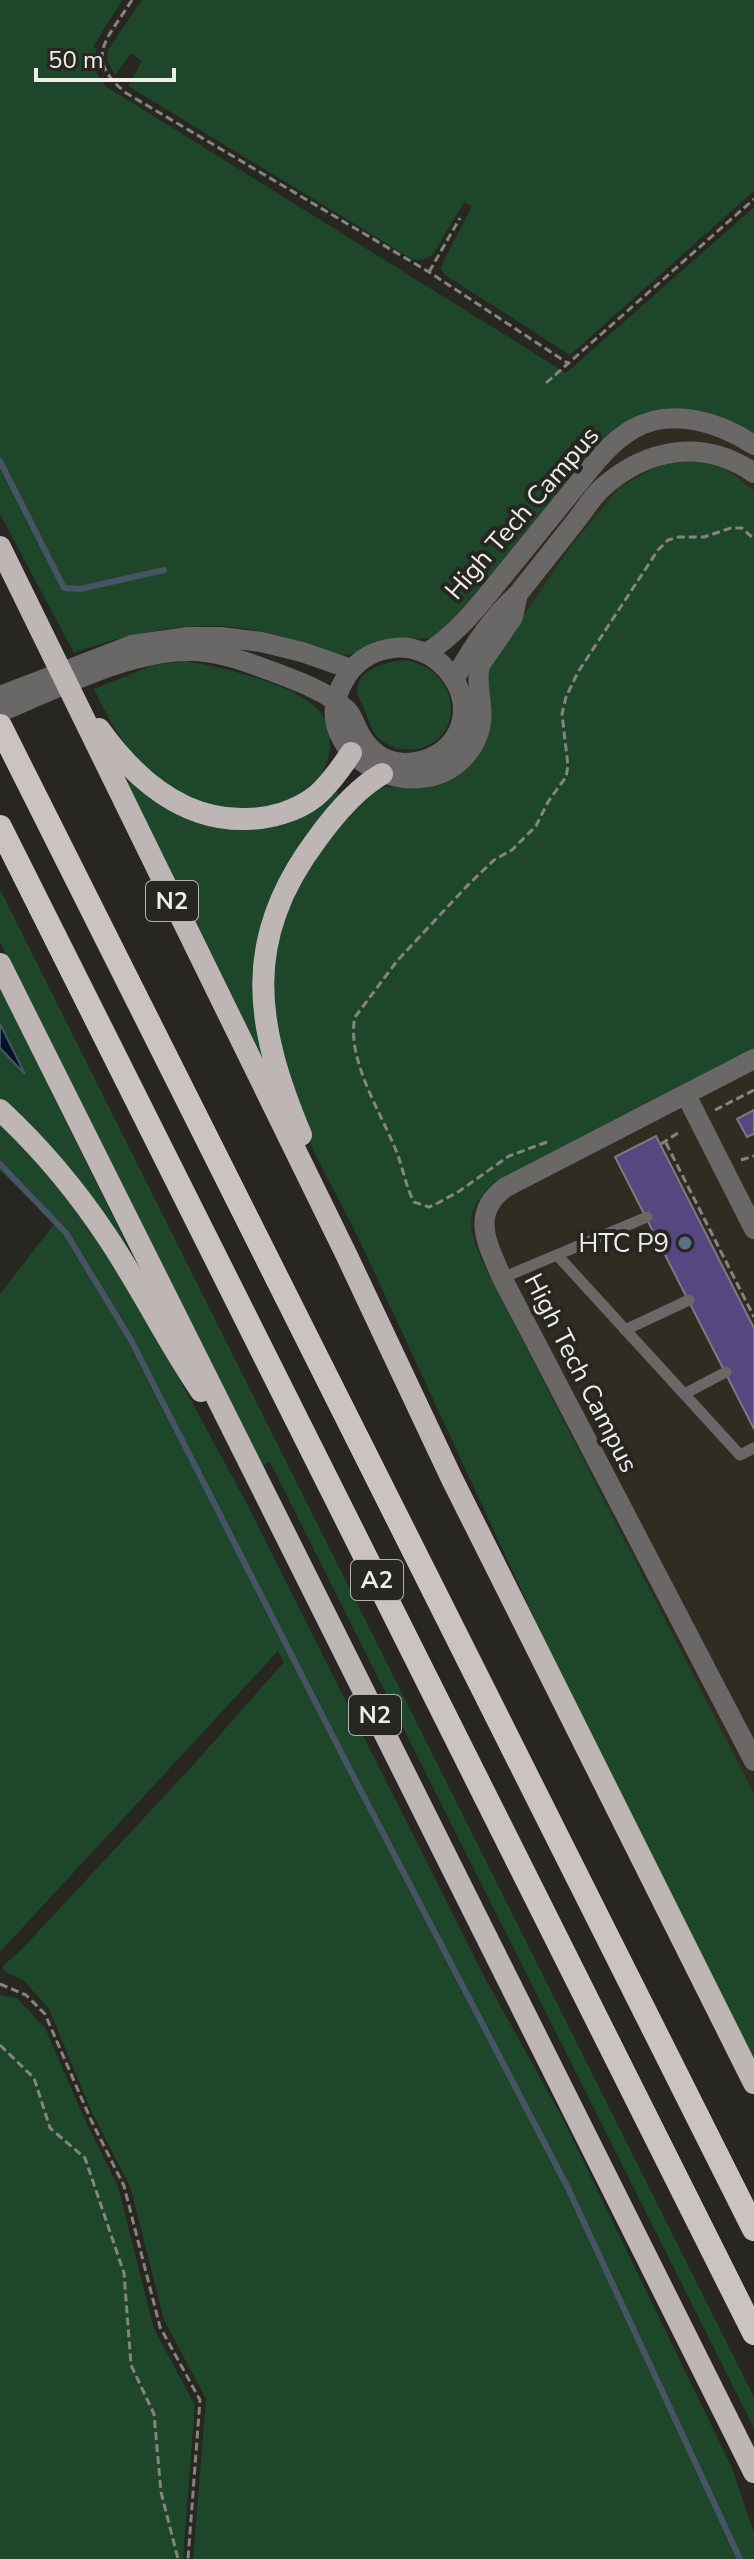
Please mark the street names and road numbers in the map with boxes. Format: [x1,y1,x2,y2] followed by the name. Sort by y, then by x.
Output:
[437,419,607,607] street label: High Tech Campus
[146,881,198,921] road number: N2
[516,1268,646,1478] street label: High Tech Campus
[351,1560,403,1600] road number: A2
[349,1695,401,1735] road number: N2

